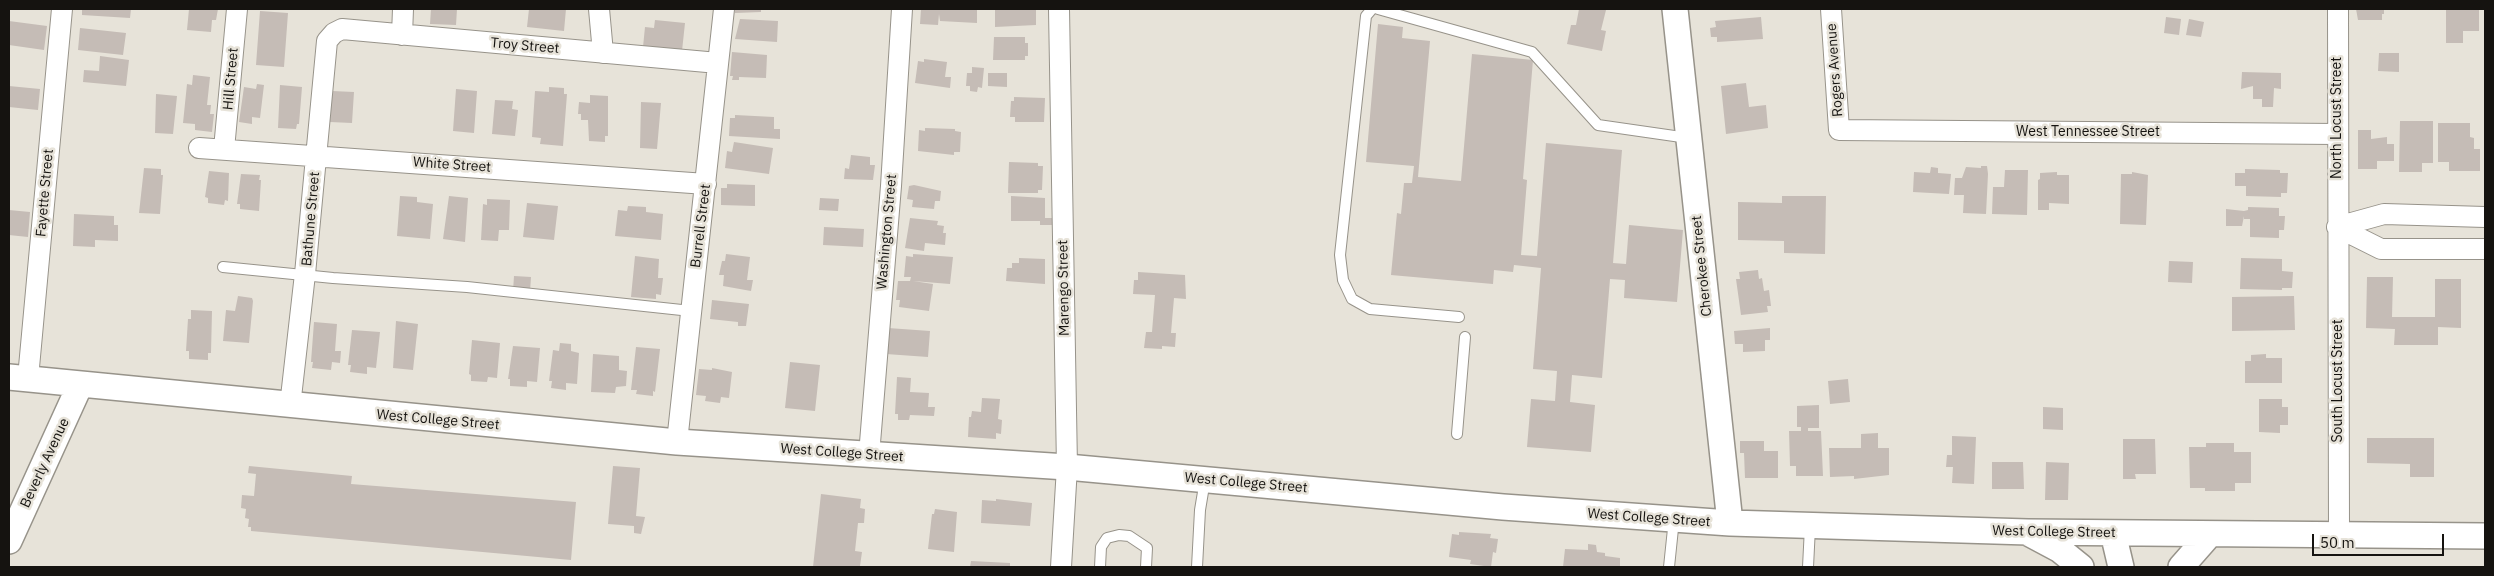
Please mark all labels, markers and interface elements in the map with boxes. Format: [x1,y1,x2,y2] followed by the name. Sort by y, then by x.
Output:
[1823,23,1847,117] street label: Rogers Avenue
[490,35,560,57] street label: Troy Street
[220,47,242,111] street label: Hill Street
[2329,57,2345,179] street label: North Locust Street
[2016,124,2160,140] street label: West Tennessee Street
[33,148,57,238] street label: Fayette Street
[412,154,492,176] street label: White Street
[299,171,323,267] street label: Bathune Street
[874,174,900,290] street label: Washington Street
[688,183,714,269] street label: Burrell Street
[1688,215,1716,317] street label: Cherokee Street
[1055,240,1073,336] street label: Marengo Street
[2330,319,2346,443] street label: South Locust Street
[376,406,500,434] street label: West College Street
[17,415,73,511] street label: Beverly Avenue
[780,440,904,466] street label: West College Street
[1184,469,1308,497] street label: West College Street
[1587,505,1711,531] street label: West College Street
[1992,523,2116,541] street label: West College Street
[2314,524,2446,556] scale bar
[2320,533,2355,552] text: 50 m

